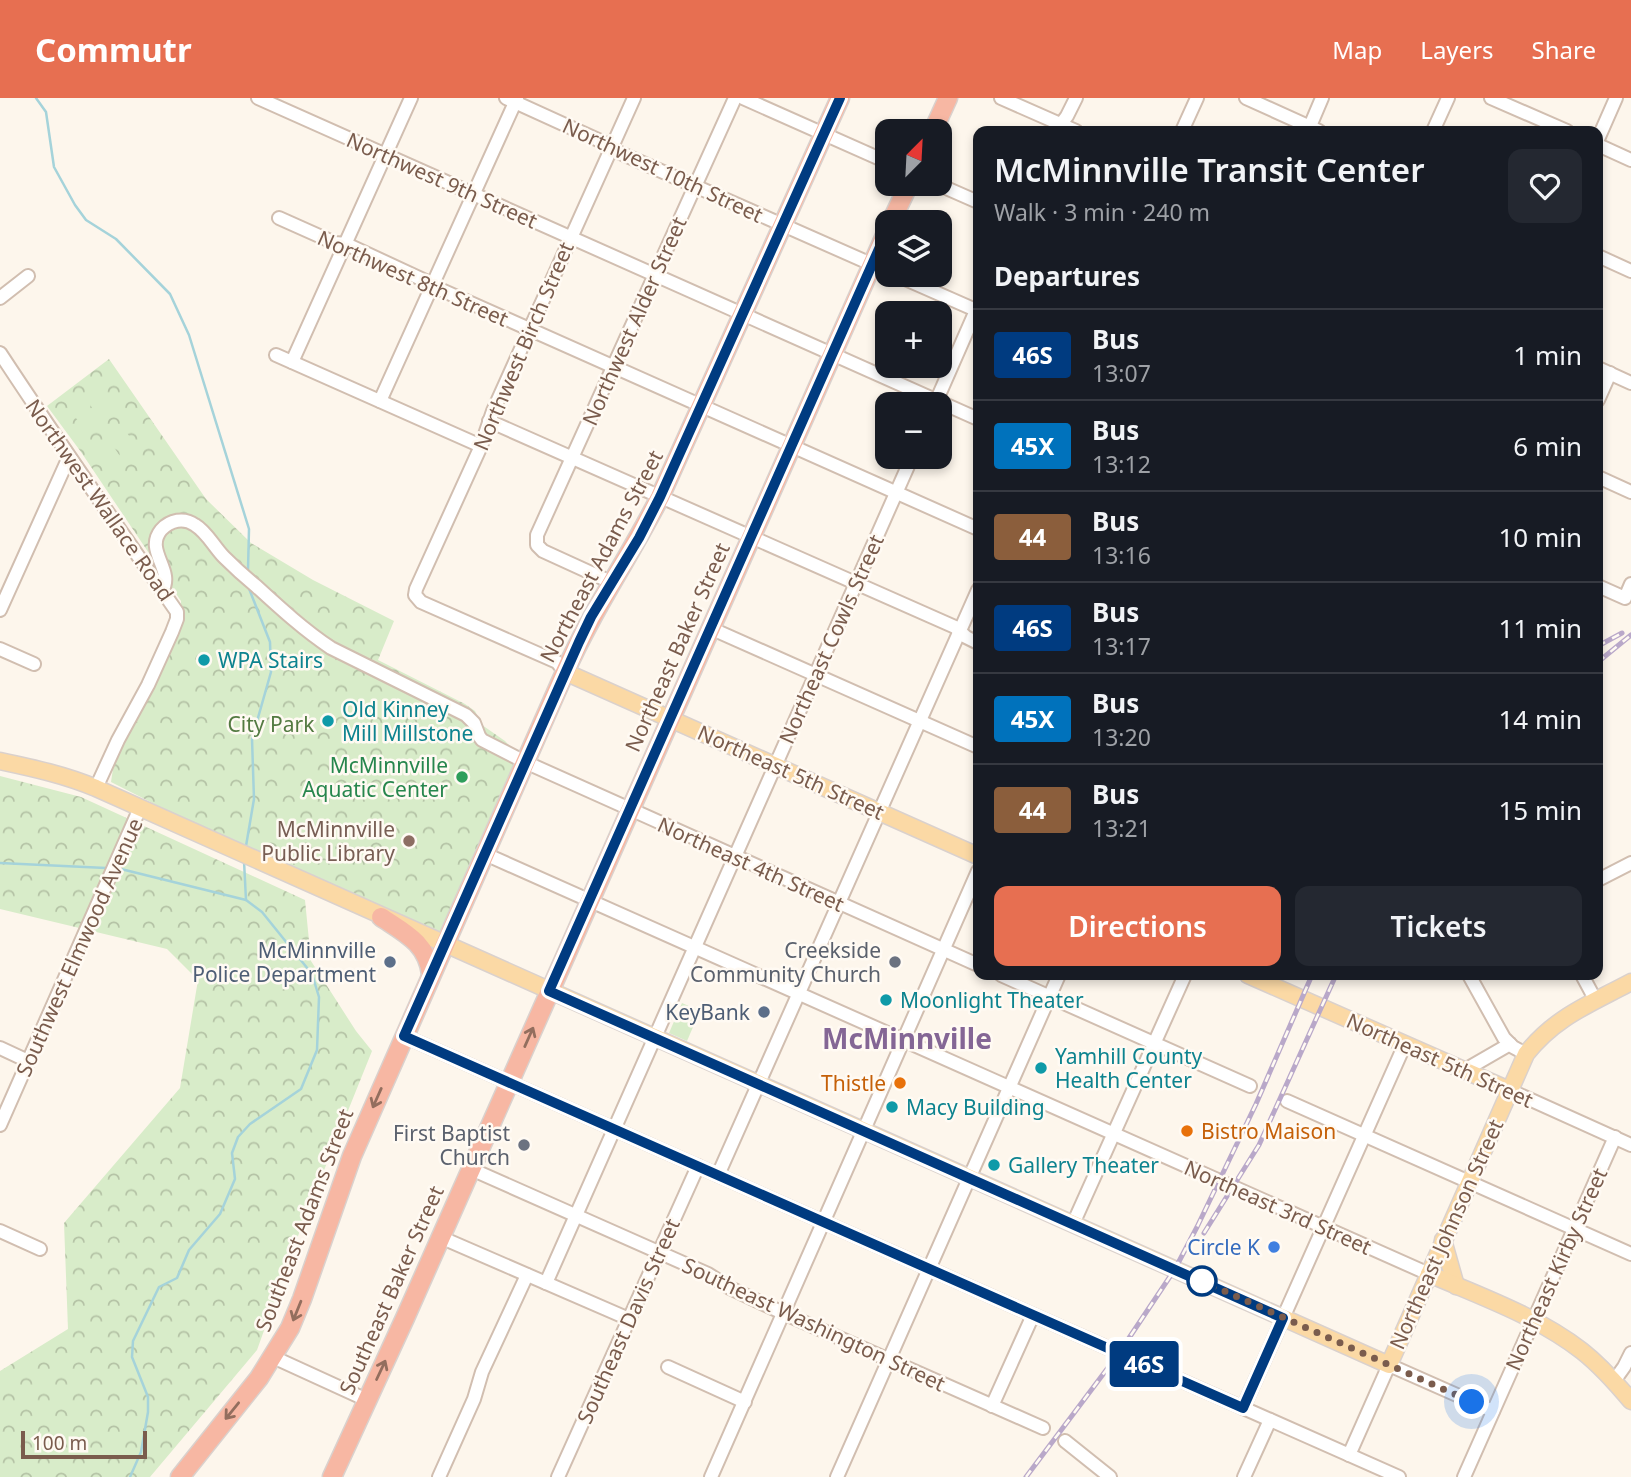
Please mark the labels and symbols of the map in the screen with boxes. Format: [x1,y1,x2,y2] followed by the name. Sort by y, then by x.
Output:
[558,111,768,229] street label: Northwest 10th Street
[875,119,952,196] north arrow
[342,125,542,235] street label: Northwest 9th Street
[575,212,693,430] street label: Northwest Alder Street
[313,223,513,333] street label: Northwest 8th Street
[466,237,580,454] street label: Northwest Birch Street
[20,393,180,607] street label: Northwest Wallace Road
[533,445,669,667] street label: Northeast Adams Street
[772,530,890,748] street label: Northeast Cowls Street
[618,538,736,756] street label: Northeast Baker Street
[218,646,323,674] place label: WPA Stairs
[196,652,212,668] marker: WPA Stairs
[342,695,473,747] place label: Old Kinney Mill Millstone
[228,710,315,738] park label: City Park
[320,713,336,729] marker: Old Kinney Mill Millstone
[693,718,889,826] street label: Northeast 5th Street
[302,751,448,803] place label: McMinnville Aquatic Center
[454,769,470,785] marker: McMinnville Aquatic Center
[653,810,849,918] street label: Northeast 4th Street
[9,813,149,1081] street label: Southwest Elmwood Avenue
[261,815,395,867] place label: McMinnville Public Library
[401,833,417,849] marker: McMinnville Public Library
[192,936,376,988] place label: McMinnville Police Department
[690,936,881,988] place label: Creekside Community Church
[382,954,398,970] marker: McMinnville Police Department
[887,954,903,970] marker: Creekside Community Church
[900,986,1084,1014] place label: Moonlight Theater
[878,992,894,1008] marker: Moonlight Theater
[665,998,751,1026] place label: KeyBank
[756,1004,772,1020] marker: KeyBank
[1342,1006,1538,1114] street label: Northeast 5th Street
[822,1019,992,1057] district label: McMinnville
[523,1026,536,1048] one-way arrow
[1055,1042,1202,1094] place label: Yamhill County Health Center
[1033,1060,1049,1076] marker: Yamhill County Health Center
[821,1069,886,1097] place label: Thistle
[892,1075,908,1091] marker: Thistle
[370,1087,383,1109] one-way arrow
[906,1093,1045,1121] place label: Macy Building
[884,1099,900,1115] marker: Macy Building
[249,1104,360,1335] street label: Southeast Adams Street
[1383,1114,1510,1353] street label: Northeast Johnson Street
[1201,1117,1336,1145] place label: Bistro Maison
[393,1119,510,1171] place label: First Baptist Church
[1179,1123,1195,1139] marker: Bistro Maison
[516,1137,532,1153] marker: First Baptist Church
[1008,1151,1159,1179] place label: Gallery Theater
[1180,1153,1376,1261] street label: Northeast 3rd Street
[986,1157,1002,1173] marker: Gallery Theater
[1499,1163,1613,1375] street label: Northeast Kirby Street
[332,1181,450,1399] street label: Southeast Baker Street
[570,1214,686,1428] street label: Southeast Davis Street
[1187,1233,1260,1261] place label: Circle K
[1266,1239,1282,1255] marker: Circle K
[678,1251,950,1398] street label: Southeast Washington Street
[1187,1266,1217,1296] unlabelled marker
[289,1300,302,1321] one-way arrow
[1104,1341,1184,1387] line badge: 46S
[374,1360,388,1381] one-way arrow
[1454,1384,1489,1419] your location
[224,1402,239,1420] one-way arrow
[21,1428,147,1460] scale bar

